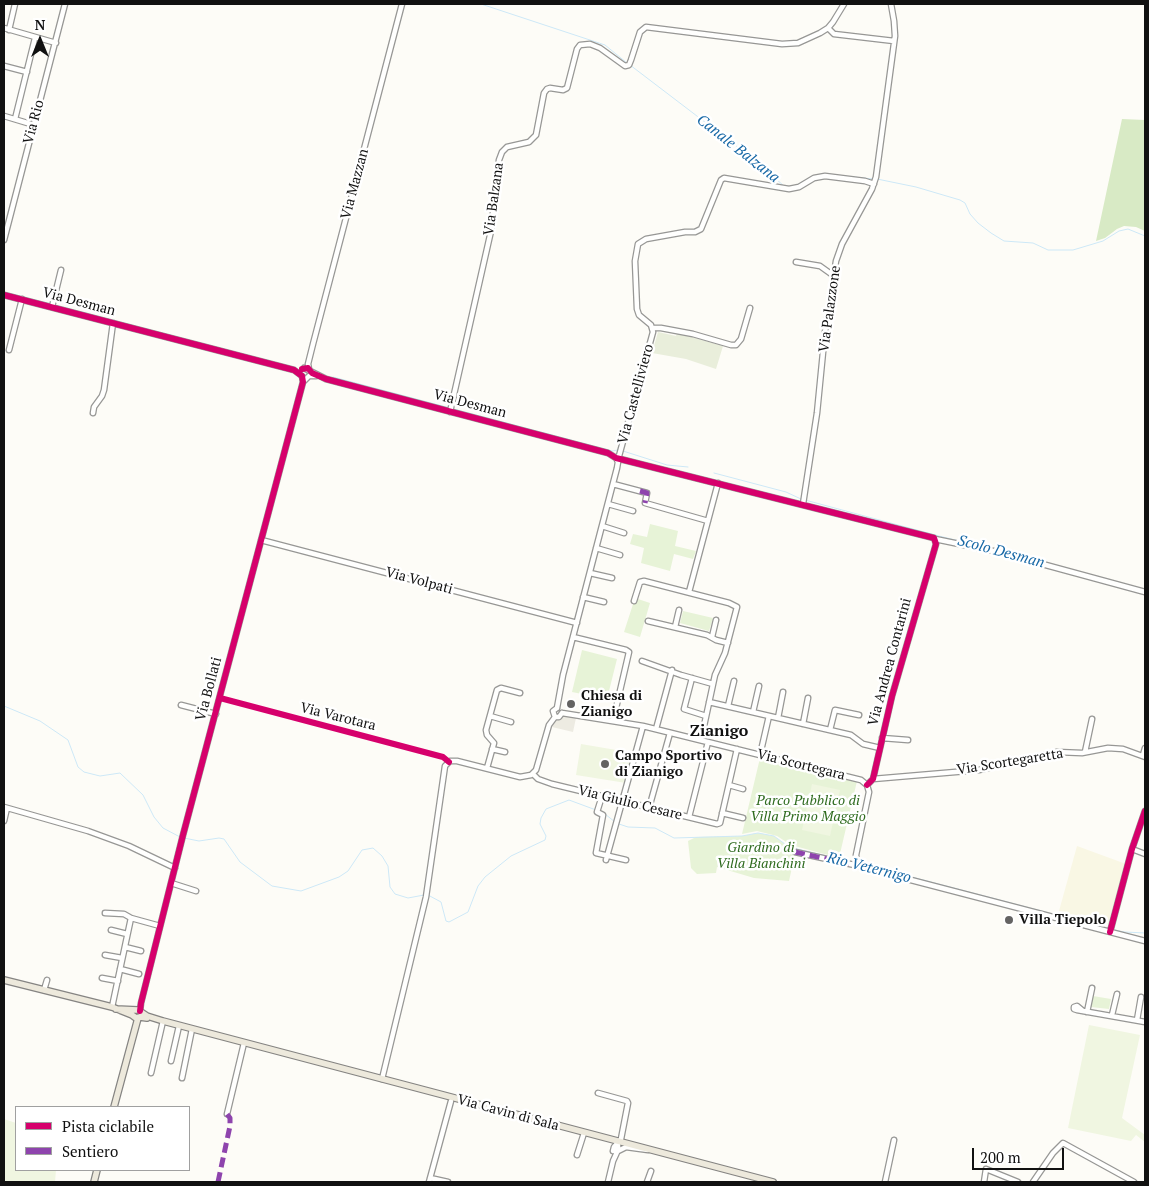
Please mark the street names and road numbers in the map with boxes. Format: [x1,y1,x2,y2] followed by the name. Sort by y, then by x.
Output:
[20,98,48,146] street label: Via Rio
[338,147,372,221] street label: Via Mazzan
[481,161,507,237] street label: Via Balzana
[816,265,844,353] street label: Via Palazzone
[41,284,117,320] street label: Via Desman
[615,342,657,446] street label: Via Castelliviero
[432,386,508,422] street label: Via Desman
[384,564,454,598] street label: Via Volpati
[865,596,915,728] street label: Via Andrea Contarini
[192,655,226,723] street label: Via Bollati
[298,699,378,735] street label: Via Varotara
[956,745,1064,779] street label: Via Scortegaretta
[755,746,847,784] street label: Via Scortegara
[576,782,684,824] street label: Via Giulio Cesare
[455,1091,561,1135] street label: Via Cavin di Sala

